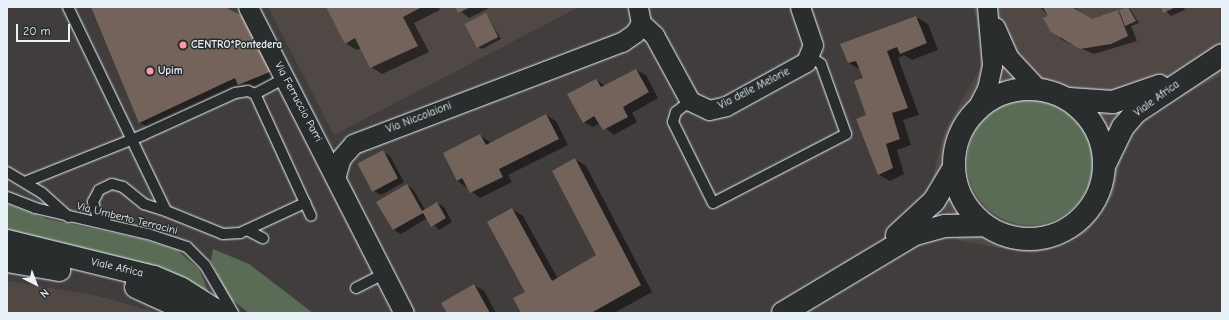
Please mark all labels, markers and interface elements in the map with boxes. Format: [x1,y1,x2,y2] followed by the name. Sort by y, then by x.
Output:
[18,16,72,42] scale bar
[23,24,51,38] text: 20 m
[191,38,282,52] place label: CENTRO*Pontedera
[178,40,188,50] marker: CENTRO*Pontedera
[271,60,325,144] street label: Via Ferruccio Parri
[158,64,183,78] place label: Upim
[716,65,792,113] street label: Via delle Melorie
[145,66,155,76] marker: Upim
[1132,78,1182,120] street label: Viale Africa
[384,99,454,137] street label: Via Niccolaioni
[75,200,179,238] street label: Via Umberto Terracini
[90,256,144,280] street label: Viale Africa
[16,264,56,304] north arrow
[37,286,51,301] text: N

